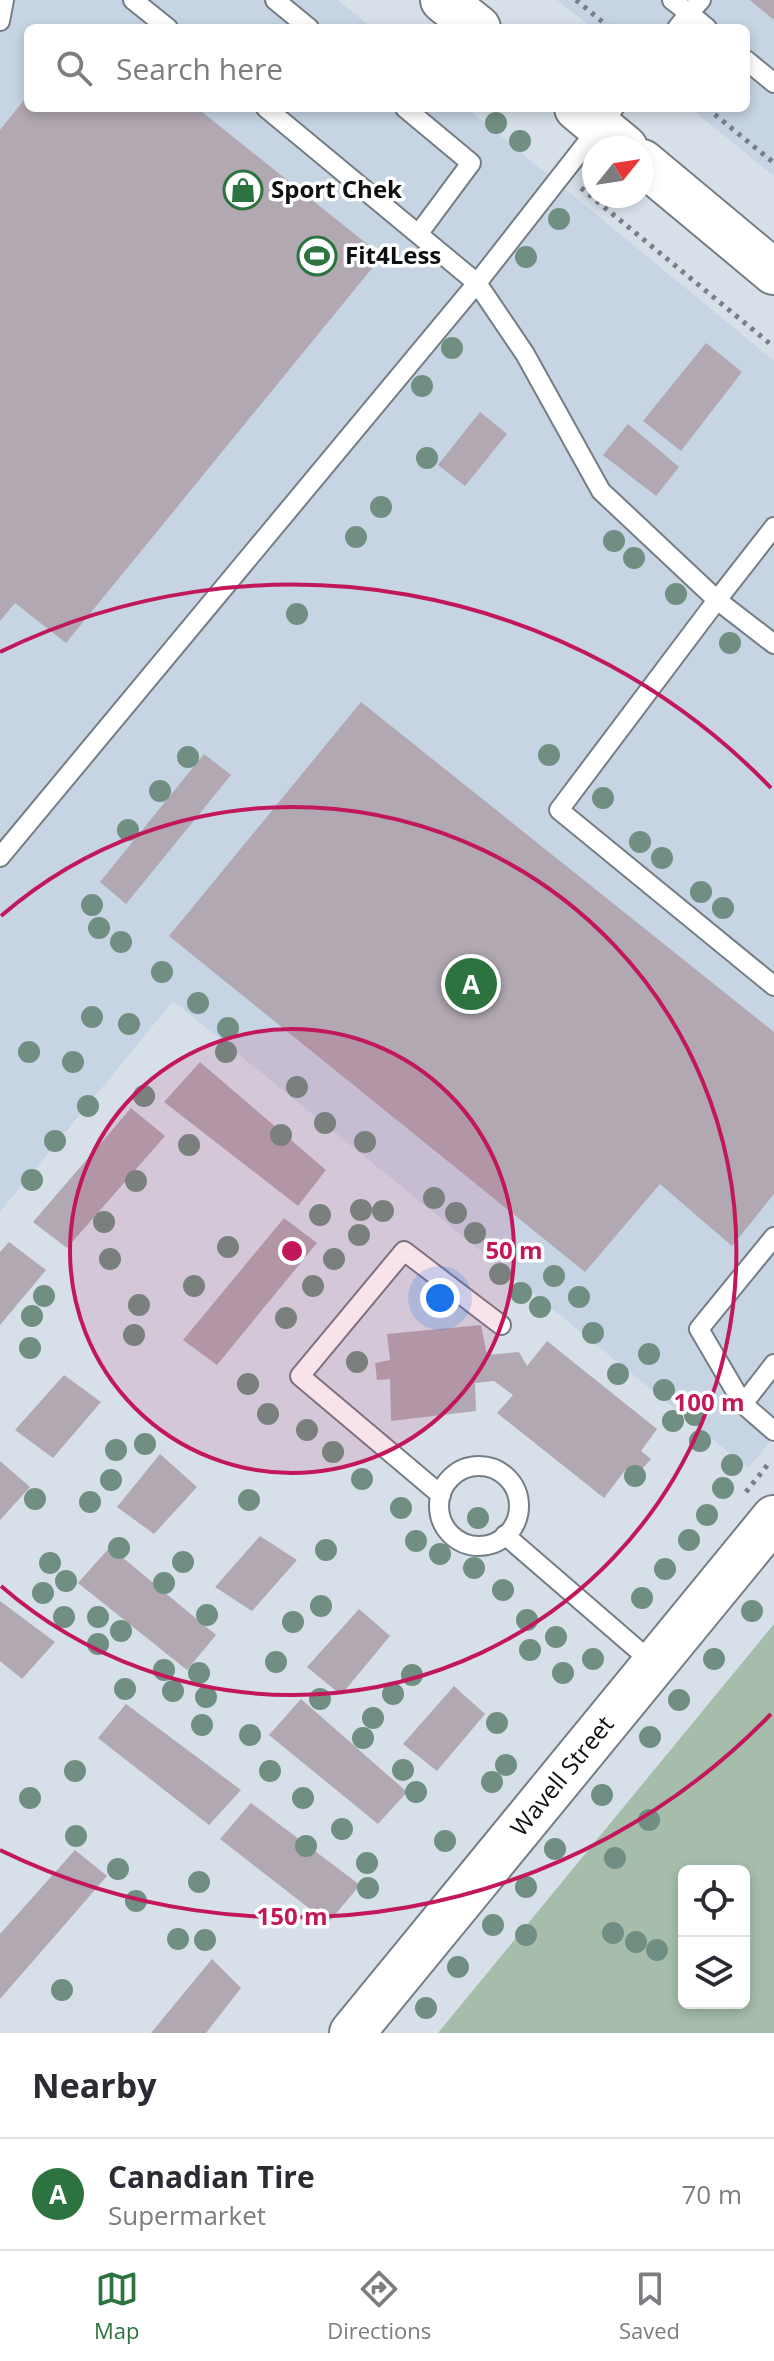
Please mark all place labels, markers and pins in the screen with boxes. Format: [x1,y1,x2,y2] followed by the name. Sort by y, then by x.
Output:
[222,169,264,211] shop icon: Sport Chek
[271,172,402,205] place label: Sport Chek
[296,235,338,277] sports icon: Fit4Less
[345,238,441,271] place label: Fit4Less
[445,954,497,1014] pin: A
[278,1237,306,1265] centre of rings

